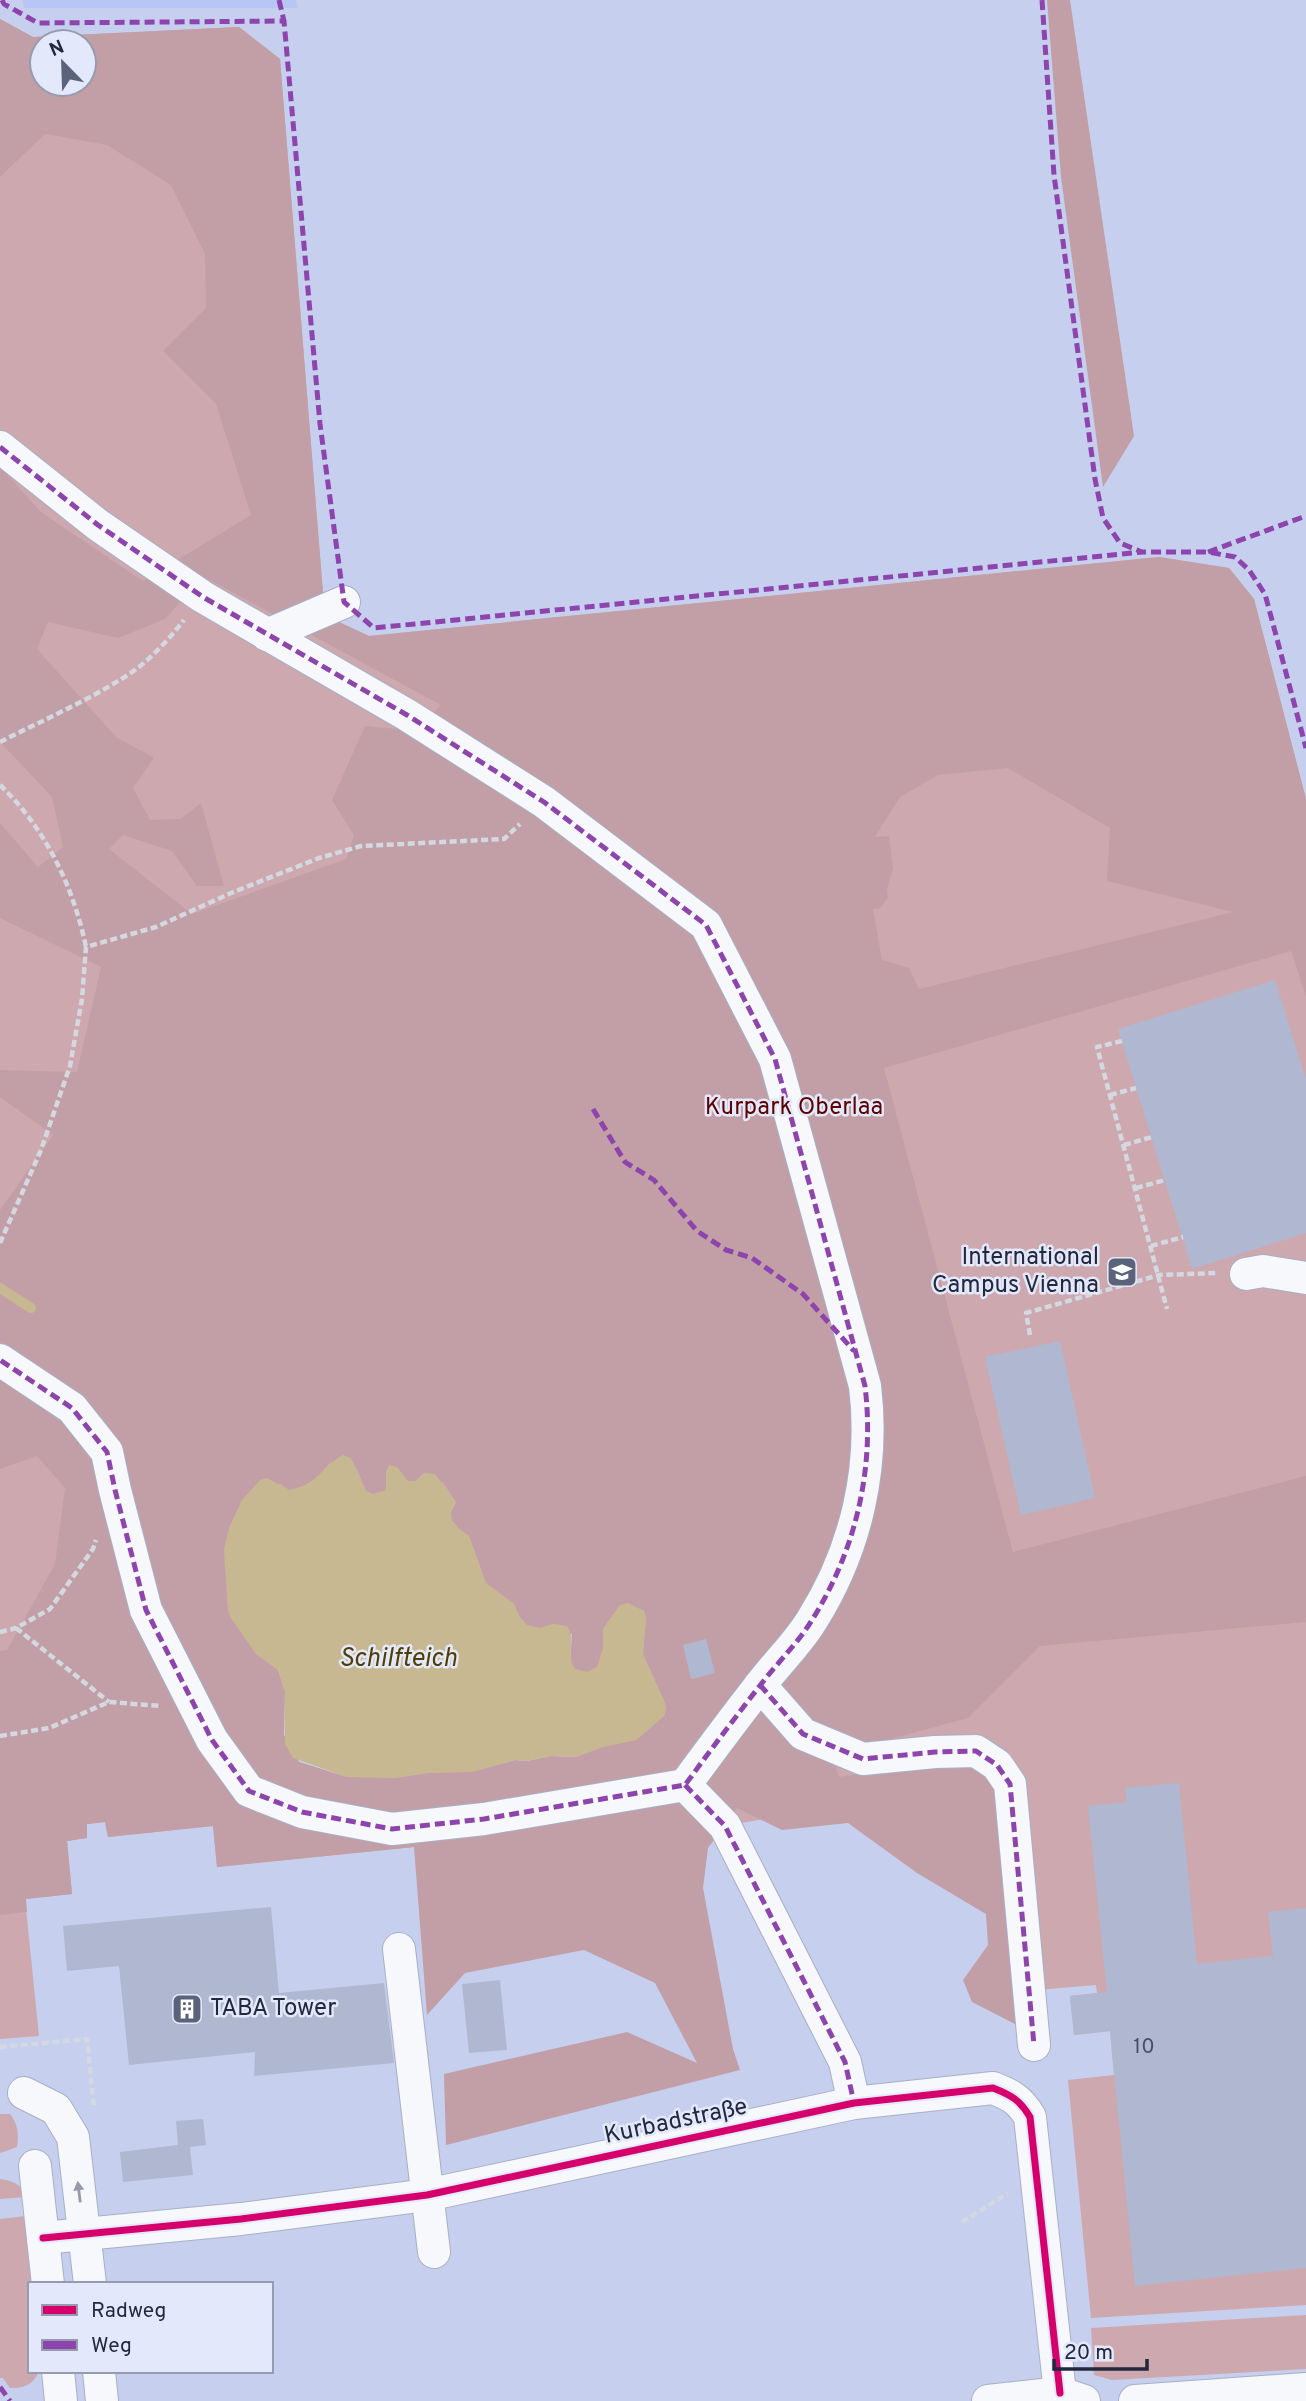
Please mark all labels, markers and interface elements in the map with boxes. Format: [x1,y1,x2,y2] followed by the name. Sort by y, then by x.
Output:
[28,28,98,98] north arrow
[46,35,68,63] text: N
[705,1093,883,1123] park label: Kurpark Oberlaa
[932,1243,1099,1301] place label: International Campus Vienna
[1105,1255,1139,1289] school or university icon: International Campus Vienna
[339,1643,457,1676] water label: Schilfteich
[170,1992,204,2026] building icon: TABA Tower
[210,1994,336,2024] place label: TABA Tower
[1133,2034,1155,2061] house number: 10
[602,2092,750,2152] street label: Kurbadstraße
[74,2180,85,2202] one-way arrow
[28,2282,273,2373] legend
[91,2298,166,2325] text: Radweg
[1054,2328,1147,2372] scale bar
[91,2333,132,2360] text: Weg
[1064,2340,1113,2367] text: 20 m

